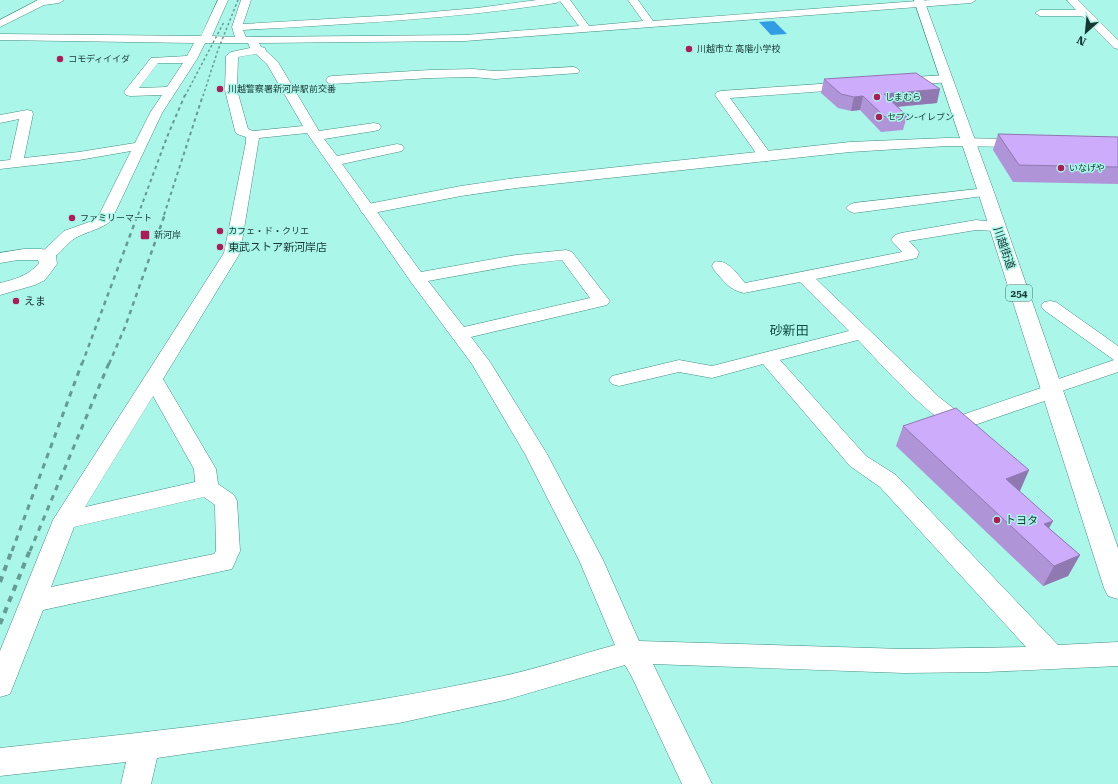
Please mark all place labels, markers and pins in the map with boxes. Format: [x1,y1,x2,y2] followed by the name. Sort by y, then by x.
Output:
[684,44,694,54] marker: 川越市立 高階小学校
[697,44,780,54] place label: 川越市立 高階小学校
[55,54,65,64] marker: コモディイイダ
[68,54,130,64] place label: コモディイイダ
[215,84,225,94] marker: 川越警察署新河岸駅前交番
[228,84,336,94] place label: 川越警察署新河岸駅前交番
[872,92,882,102] marker: しまむら
[885,92,921,102] place label: しまむら
[874,112,884,122] marker: セブン-イレブン
[887,112,954,122] place label: セブン-イレブン
[1056,163,1066,173] marker: いなげや
[1069,163,1105,173] place label: いなげや
[67,213,77,223] marker: ファミリーマート
[80,213,152,223] place label: ファミリーマート
[215,226,225,236] marker: カフェ・ド・クリエ
[228,226,309,236] place label: カフェ・ド・クリエ
[139,229,151,241] marker: 新河岸
[154,230,181,240] place label: 新河岸
[228,241,327,254] place label: 東武ストア新河岸店
[215,242,225,252] marker: 東武ストア新河岸店
[24,295,46,308] place label: えま
[11,296,21,306] marker: えま
[1005,514,1038,527] place label: トヨタ
[992,515,1002,525] marker: トヨタ

